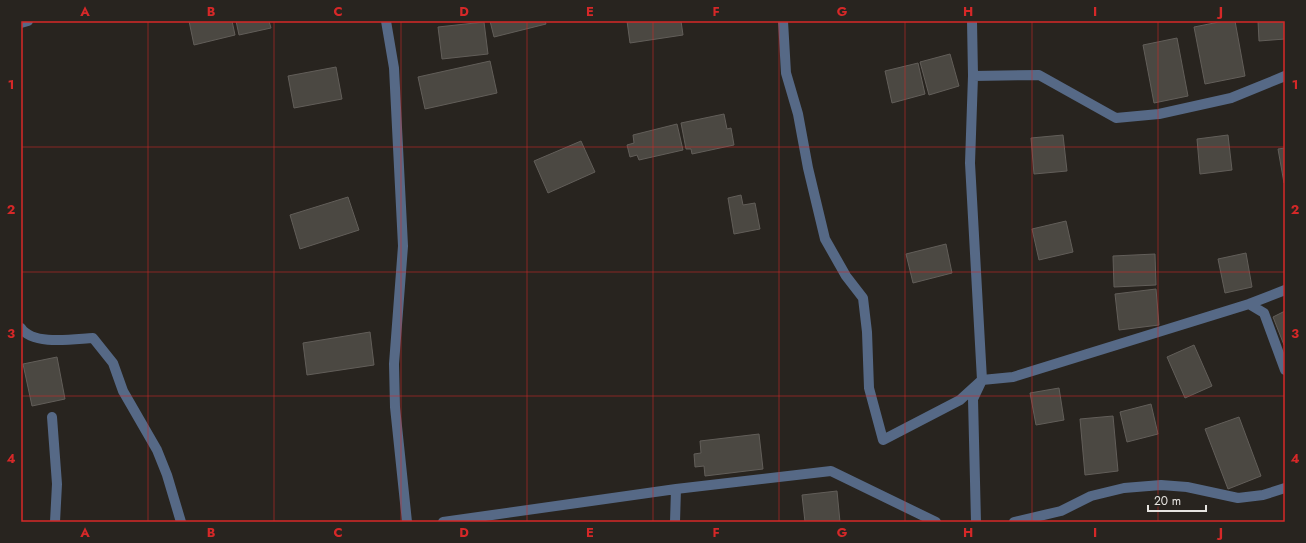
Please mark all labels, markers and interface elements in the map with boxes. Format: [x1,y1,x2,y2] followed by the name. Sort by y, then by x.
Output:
[79,2,90,21] text: A
[207,2,216,21] text: B
[333,2,343,21] text: C
[459,2,469,21] text: D
[586,2,594,21] text: E
[712,2,720,21] text: F
[837,2,848,21] text: G
[963,2,973,21] text: H
[1093,2,1097,21] text: I
[1216,2,1223,21] text: J
[8,75,14,94] text: 1
[1292,75,1298,94] text: 1
[7,200,15,219] text: 2
[1291,200,1299,219] text: 2
[7,324,15,343] text: 3
[1291,324,1299,343] text: 3
[6,449,16,468] text: 4
[1290,449,1300,468] text: 4
[1148,487,1206,513] scale bar
[1154,492,1181,510] text: 20 m
[79,523,90,542] text: A
[207,523,216,542] text: B
[333,523,343,542] text: C
[459,523,469,542] text: D
[586,523,594,542] text: E
[712,523,720,542] text: F
[837,523,848,542] text: G
[963,523,973,542] text: H
[1093,523,1097,542] text: I
[1216,523,1223,542] text: J

